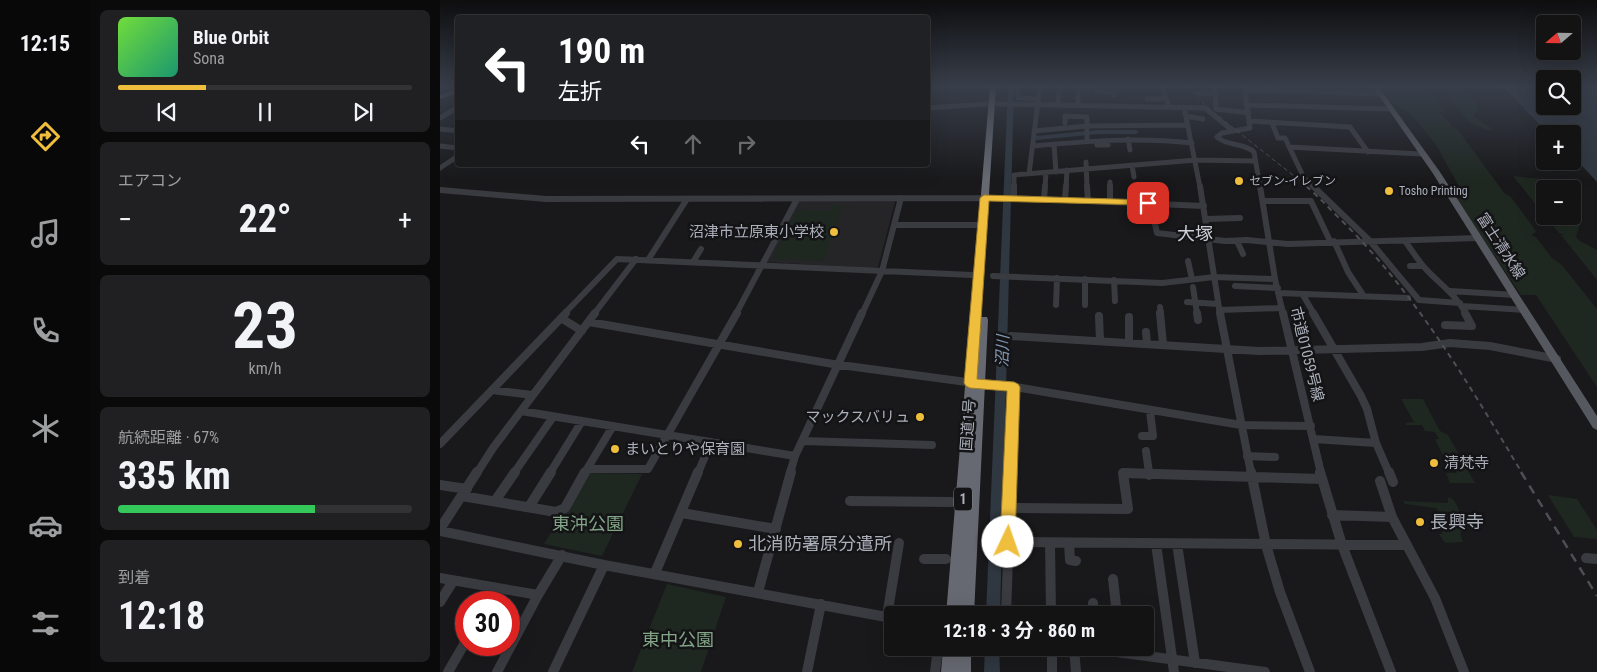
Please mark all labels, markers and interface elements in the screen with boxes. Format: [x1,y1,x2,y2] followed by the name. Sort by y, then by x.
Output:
[1536,15,1581,60] north arrow
[1536,15,1581,225] map controls
[193,26,269,49] text: Blue Orbit
[20,31,70,56] text: 12:15
[558,31,645,72] text: 190 m
[475,35,540,100] icon: left
[193,49,225,68] text: Sona
[1536,70,1581,115] button: search
[558,79,602,104] text: 左折
[153,98,181,126] icon: previous
[251,98,279,126] icon: pause
[349,98,377,126] icon: next
[28,119,63,154] icon: directions
[1536,125,1581,170] button: +
[626,130,654,158] icon: left
[679,130,707,158] icon: ahead
[732,130,760,158] icon: right
[118,171,182,190] text: エアコン
[1249,174,1336,188] place label: セブン-イレブン
[1233,175,1245,187] marker: セブン-イレブン
[1536,180,1581,225] button: −
[1127,182,1169,224] pin
[1399,184,1468,198] place label: Tosho Printing
[1383,185,1395,197] marker: Tosho Printing
[1134,189,1162,217] icon: arrive
[238,197,292,241] text: 22°
[118,203,132,236] text: −
[398,203,412,236] text: +
[1473,210,1529,282] street label: 富士清水線
[28,216,63,251] icon: music
[689,223,824,241] place label: 沼津市立原東小学校
[1177,223,1213,244] district label: 大塚
[828,226,840,238] marker: 沼津市立原東小学校
[232,288,298,364] text: 23
[1287,305,1327,403] street label: 市道01059号線
[28,313,63,348] icon: phone
[992,333,1013,367] water label: 沼川
[249,359,281,378] text: km/h
[957,398,979,452] street label: 国道1号
[805,408,910,426] place label: マックスバリュ
[28,411,63,446] icon: climate
[914,411,926,423] marker: マックスバリュ
[118,428,219,447] text: 航続距離 · 67%
[625,440,745,458] place label: まいとりや保育園
[609,443,621,455] marker: まいとりや保育園
[118,454,231,498] text: 335 km
[1444,454,1489,472] place label: 清梵寺
[1428,457,1440,469] marker: 清梵寺
[954,488,972,510] road number: 1
[28,508,63,543] icon: car
[1430,511,1484,532] place label: 長興寺
[552,513,624,534] park label: 東沖公園
[981,515,1033,567] position arrow
[1414,516,1426,528] marker: 長興寺
[748,533,892,554] place label: 北消防署原分遣所
[732,538,744,550] marker: 北消防署原分遣所
[118,568,150,587] text: 到着
[455,591,520,656] speed limit sign: 30
[118,594,205,638] text: 12:18
[28,606,63,641] icon: filters
[943,619,1095,642] text: 12:18 · 3 分 · 860 m
[642,629,714,650] park label: 東中公園

